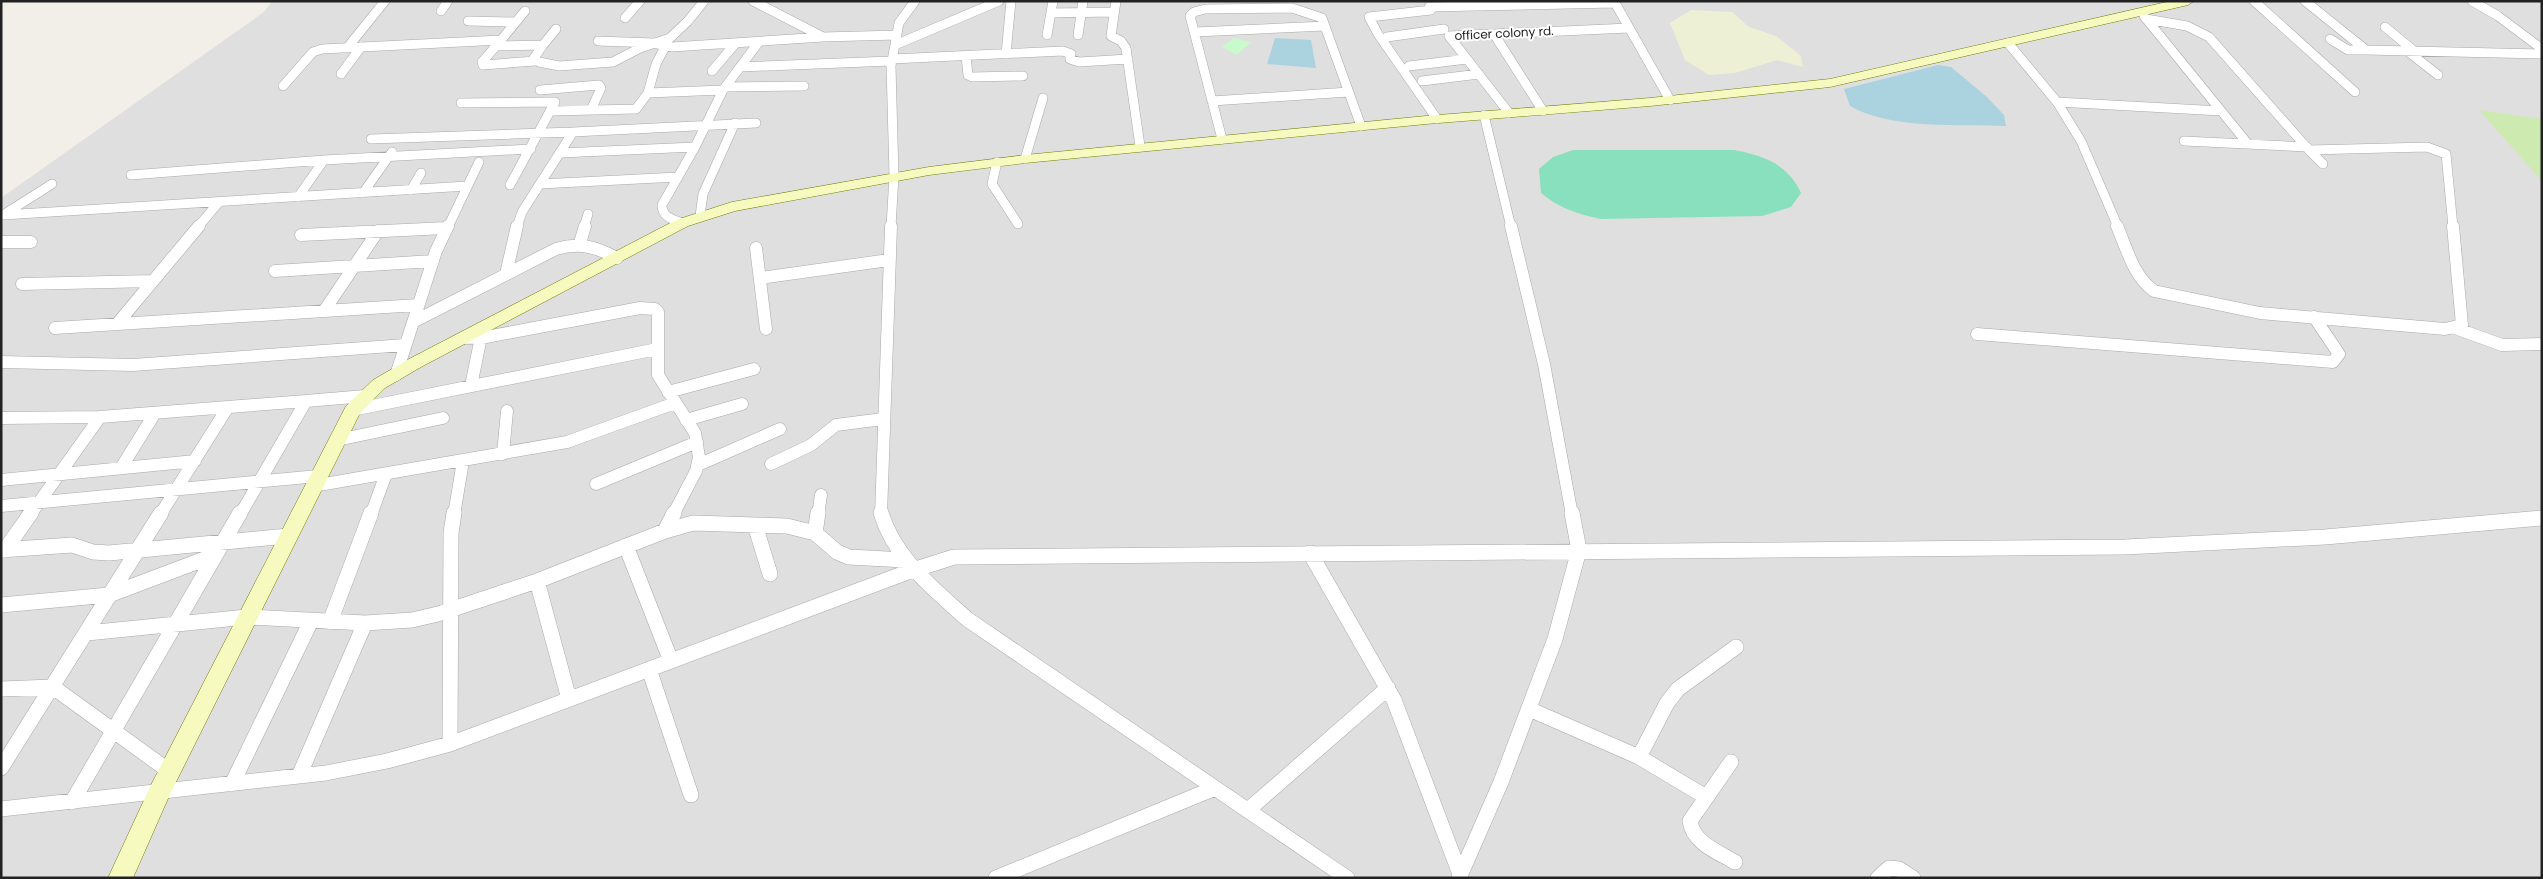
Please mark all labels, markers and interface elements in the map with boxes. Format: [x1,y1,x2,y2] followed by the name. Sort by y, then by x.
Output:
[1454,22,1554,44] street label: officer colony rd.

